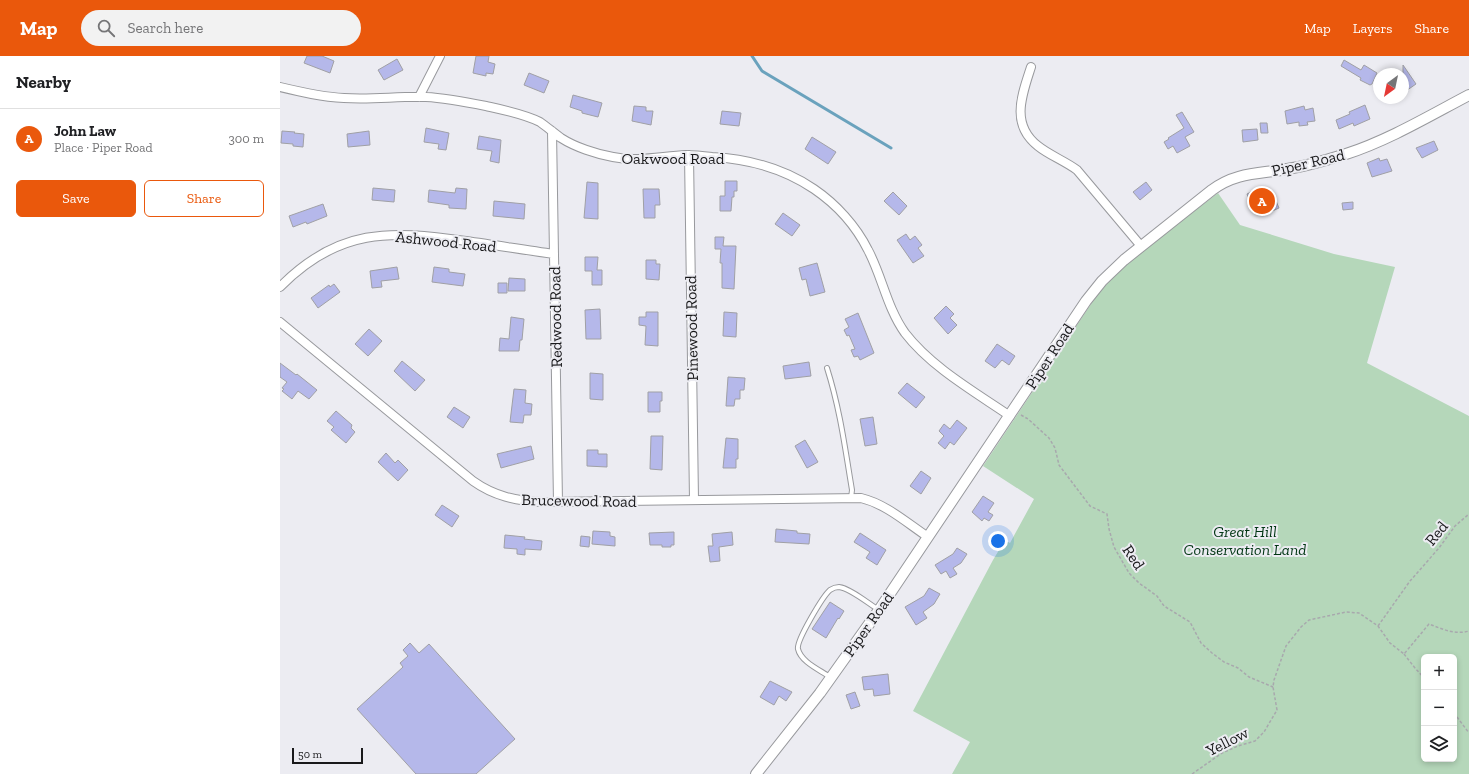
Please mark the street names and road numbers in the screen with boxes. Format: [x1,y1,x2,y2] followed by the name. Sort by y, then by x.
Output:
[1270,145,1347,180] street label: Piper Road
[622,149,725,168] street label: Oakwood Road
[395,227,498,256] street label: Ashwood Road
[545,266,566,368] street label: Redwood Road
[681,275,702,381] street label: Pinewood Road
[1021,320,1078,393] street label: Piper Road
[521,490,637,511] street label: Brucewood Road
[1421,517,1452,549] street label: Red
[1118,541,1149,574] street label: Red
[839,588,898,660] street label: Piper Road
[1202,722,1252,761] street label: Yellow

